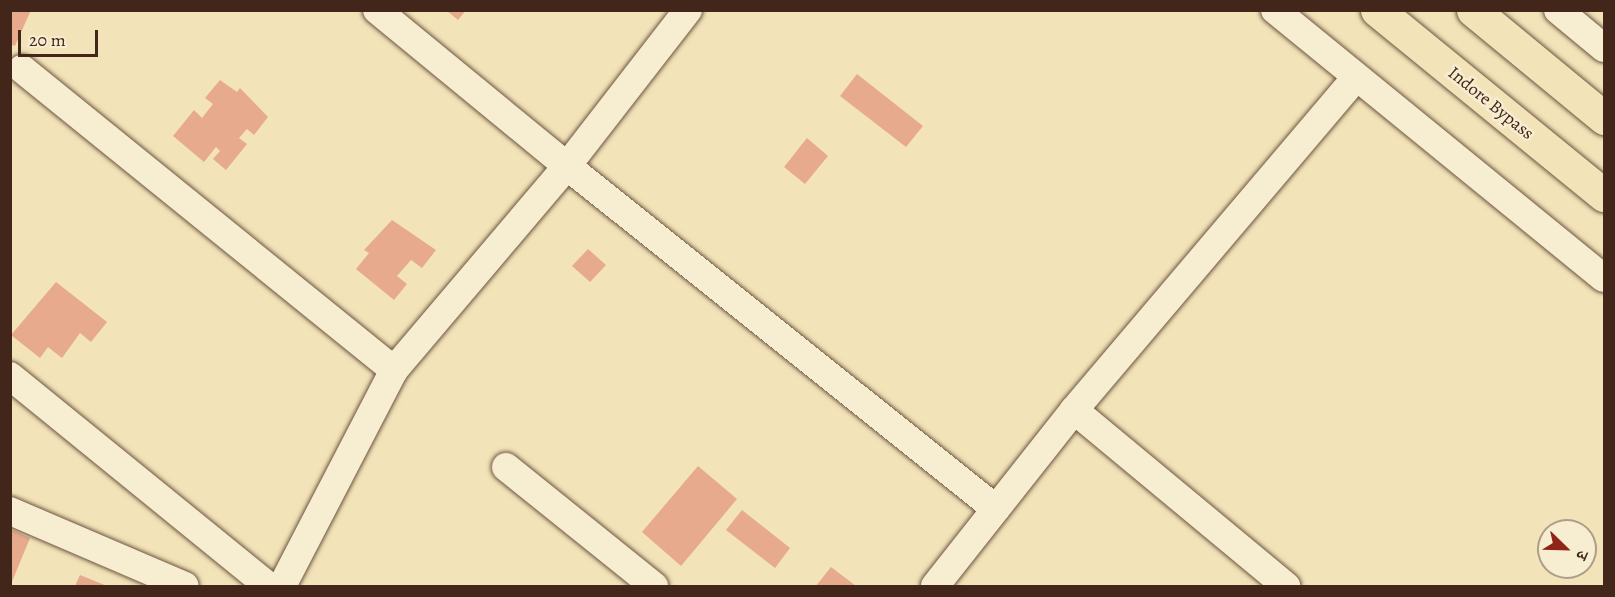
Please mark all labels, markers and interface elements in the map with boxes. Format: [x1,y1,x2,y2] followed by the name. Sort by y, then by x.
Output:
[21,18,100,56] scale bar
[29,28,66,52] text: 20 m
[1444,62,1538,144] street label: Indore Bypass
[1537,519,1597,579] north arrow
[1570,547,1593,563] text: उ

